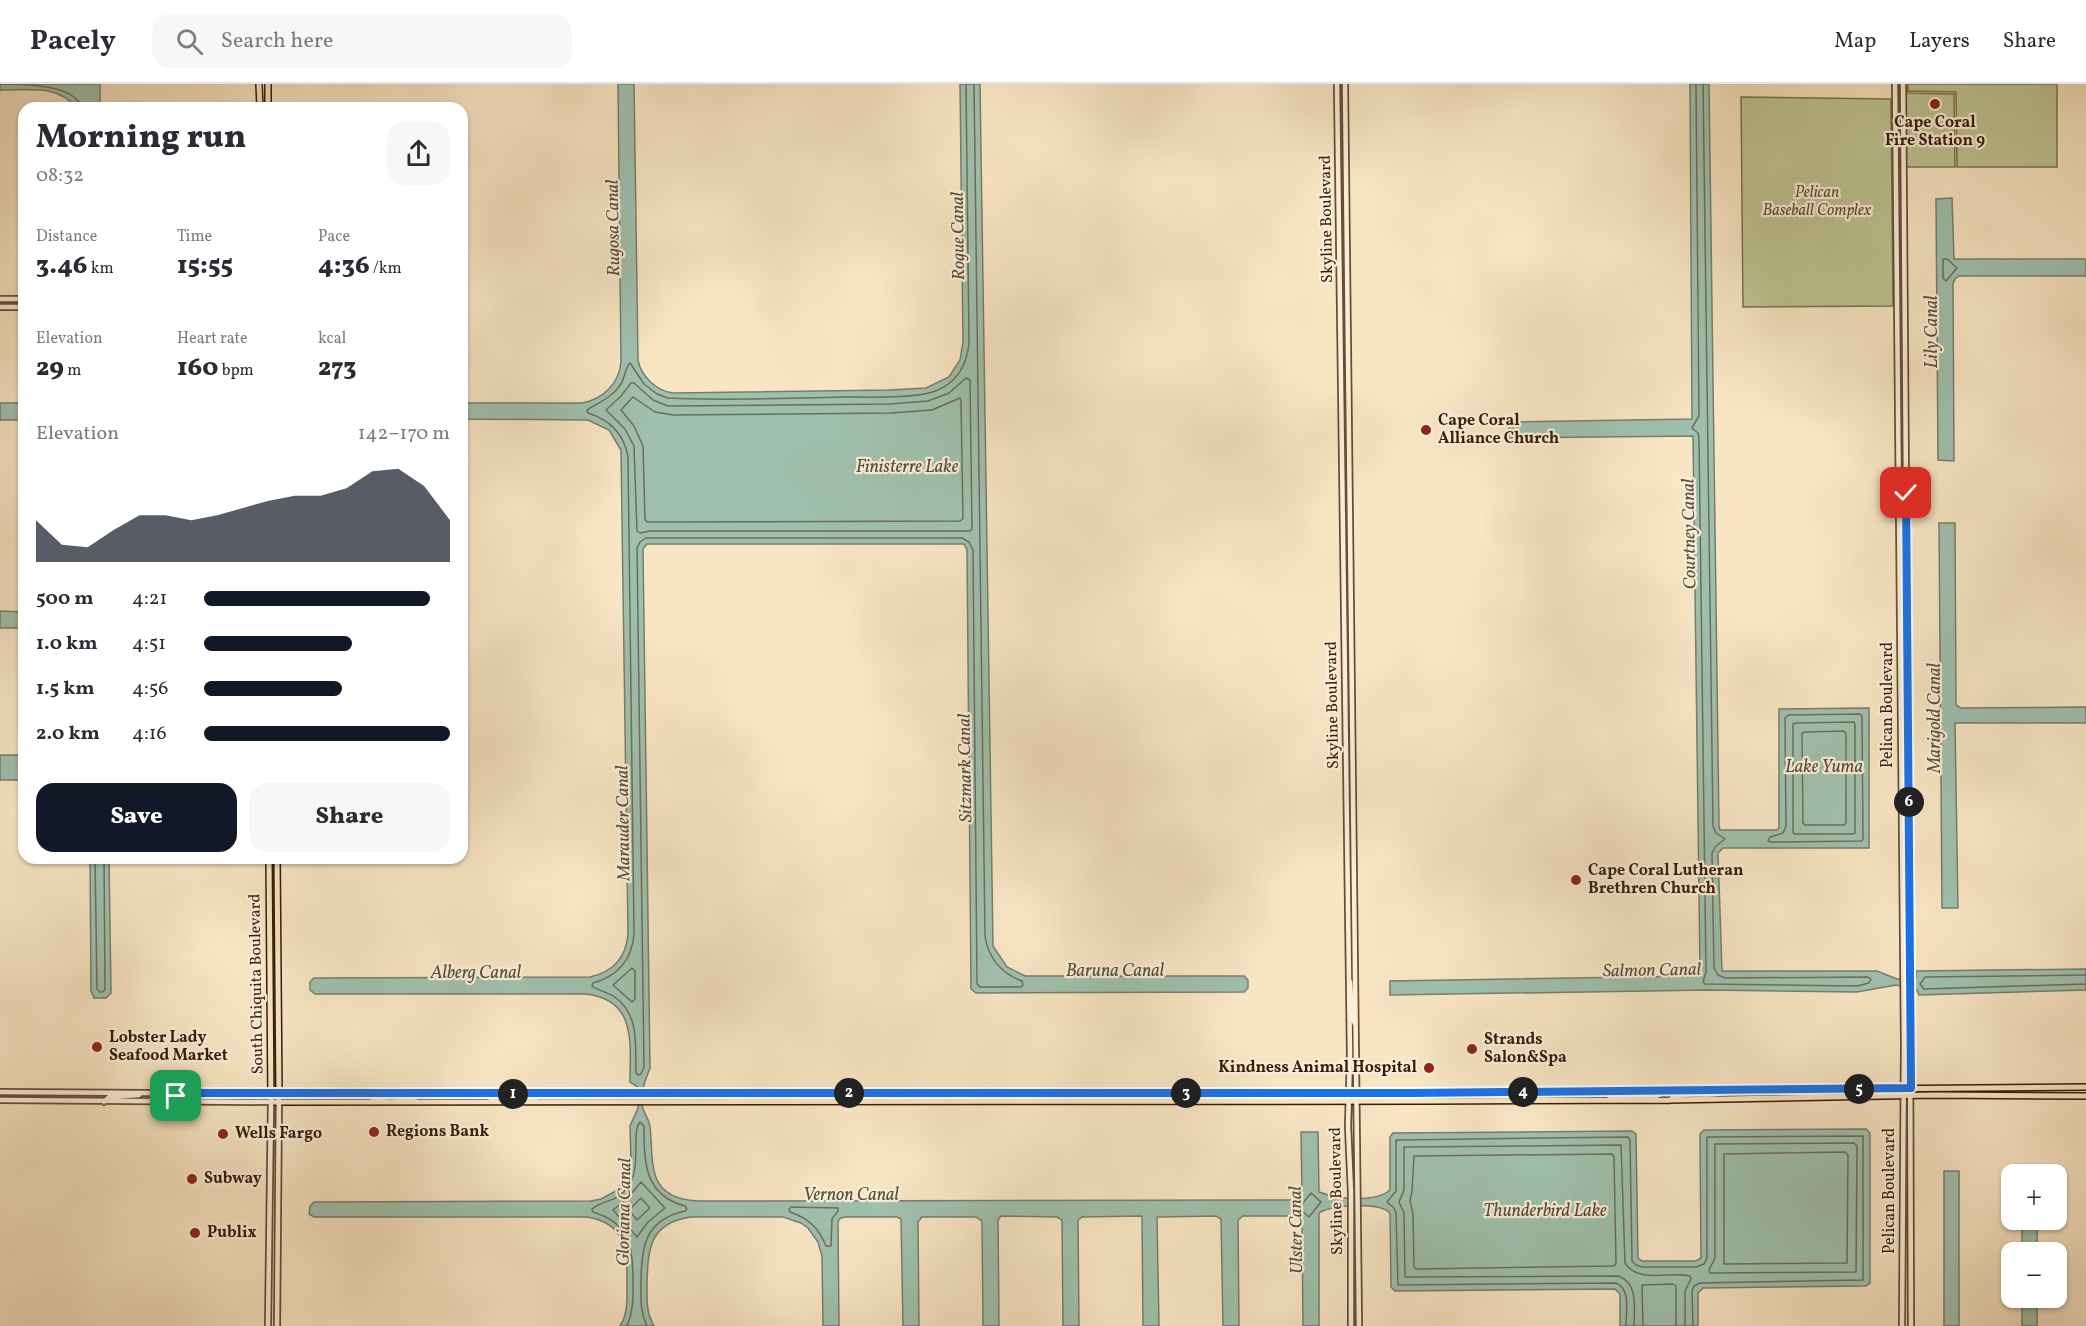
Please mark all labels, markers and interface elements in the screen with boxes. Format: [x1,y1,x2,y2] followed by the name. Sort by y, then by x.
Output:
[152,14,572,68] search box
[30,22,116,61] text: Pacely
[173,25,206,58] icon: search
[221,26,334,57] text: Search here
[1834,27,1876,56] text: Map
[1909,27,1970,56] text: Layers
[2003,27,2056,56] text: Share
[1928,97,1942,111] marker: Cape Coral Fire Station 9
[1885,112,1985,152] place label: Cape Coral Fire Station 9
[36,116,246,162] text: Morning run
[387,122,450,185] button: share
[1315,155,1339,283] street label: Skyline Boulevard
[36,162,84,190] text: 08:32
[601,179,627,277] water label: Rugosa Canal
[1763,182,1872,222] park label: Pelican Baseball Complex
[946,191,972,281] water label: Rogue Canal
[36,226,97,248] text: Distance
[177,226,212,248] text: Time
[318,226,350,248] text: Pace
[36,248,88,284] text: 3.46
[177,248,233,284] text: 15:55
[318,248,370,284] text: 4:36
[88,258,114,280] text: km
[370,258,402,280] text: /km
[1920,295,1945,369] water label: Lily Canal
[36,328,103,350] text: Elevation
[177,328,248,350] text: Heart rate
[318,328,346,350] text: kcal
[36,350,64,386] text: 29
[177,350,219,386] text: 160
[318,350,357,386] text: 273
[64,360,81,382] text: m
[219,360,254,382] text: bpm
[1438,410,1559,450] place label: Cape Coral Alliance Church
[36,420,119,448] text: Elevation
[358,420,450,448] text: 142–170 m
[1419,423,1433,437] marker: Cape Coral Alliance Church
[856,455,959,480] water label: Finisterre Lake
[1880,467,1931,518] pin
[1889,476,1922,509] icon: check
[1677,478,1703,590] water label: Courtney Canal
[36,585,94,613] text: 500 m
[132,585,167,613] text: 4:21
[36,630,98,658] text: 1.0 km
[132,630,166,658] text: 4:51
[1321,641,1345,769] street label: Skyline Boulevard
[1877,642,1899,768] street label: Pelican Boulevard
[1923,662,1948,774] water label: Marigold Canal
[36,675,95,703] text: 1.5 km
[132,675,168,703] text: 4:56
[953,713,979,823] water label: Sitzmark Canal
[36,720,100,748] text: 2.0 km
[132,720,167,748] text: 4:16
[1785,755,1863,780] water label: Lake Yuma
[610,765,638,882] water label: Marauder Canal
[36,783,237,852] button: Save
[249,783,450,852] button: Share
[1894,787,1924,817] pin: 6
[1905,791,1913,813] text: 6
[1588,860,1744,900] place label: Cape Coral Lutheran Brethren Church
[1569,873,1583,887] marker: Cape Coral Lutheran Brethren Church
[244,893,270,1075] street label: South Chiquita Boulevard
[1603,958,1702,984] water label: Salmon Canal
[1066,959,1165,984] water label: Baruna Canal
[430,961,522,986] water label: Alberg Canal
[109,1027,228,1067] place label: Lobster Lady Seafood Market
[1484,1029,1567,1069] place label: Strands Salon&Spa
[90,1040,104,1054] marker: Lobster Lady Seafood Market
[1465,1042,1479,1056] marker: Strands Salon&Spa
[1218,1057,1418,1079] place label: Kindness Animal Hospital
[1422,1061,1436,1075] marker: Kindness Animal Hospital
[150,1070,201,1121] pin
[1844,1074,1874,1104] pin: 5
[1508,1077,1538,1107] pin: 4
[834,1078,864,1108] pin: 2
[1171,1078,1201,1108] pin: 3
[1855,1078,1863,1100] text: 5
[159,1079,192,1112] icon: arrive
[498,1079,528,1109] pin: 1
[1518,1081,1528,1103] text: 4
[845,1082,853,1104] text: 2
[1182,1082,1190,1104] text: 3
[510,1083,516,1105] text: 1
[386,1121,489,1143] place label: Regions Bank
[235,1123,322,1145] place label: Wells Fargo
[367,1125,381,1139] marker: Regions Bank
[216,1127,230,1141] marker: Wells Fargo
[1325,1127,1349,1255] street label: Skyline Boulevard
[1879,1128,1901,1254] street label: Pelican Boulevard
[612,1157,638,1266] water label: Gloriana Canal
[2001,1164,2067,1308] map controls
[2001,1164,2067,1230] button: +
[204,1168,262,1190] place label: Subway
[185,1172,199,1186] marker: Subway
[803,1183,900,1208] water label: Vernon Canal
[1284,1185,1310,1274] water label: Ulster Canal
[1483,1199,1607,1224] water label: Thunderbird Lake
[207,1222,257,1244] place label: Publix
[188,1226,202,1240] marker: Publix
[2001,1242,2067,1308] button: −

